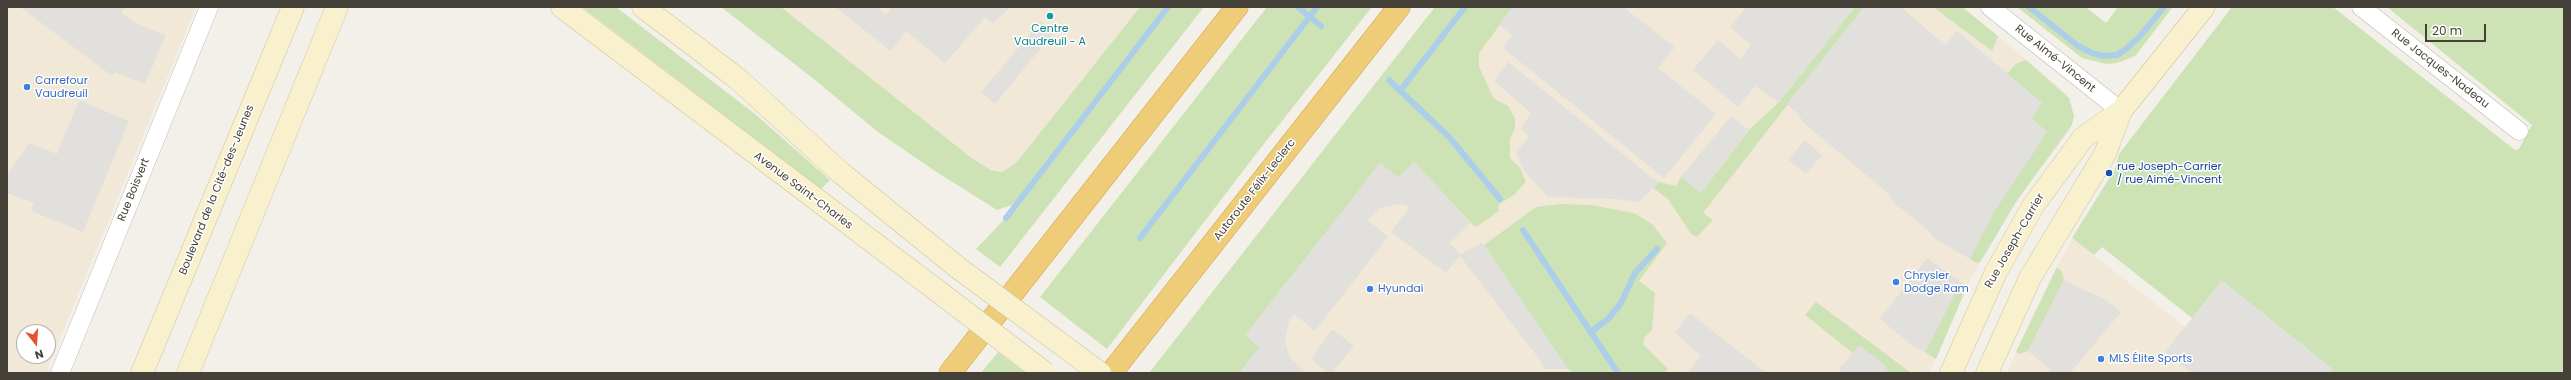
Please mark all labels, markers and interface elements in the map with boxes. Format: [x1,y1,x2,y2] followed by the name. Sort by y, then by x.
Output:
[1045,11,1055,21] marker: Centre Vaudreuil - A
[2427,16,2488,42] scale bar
[1014,22,1086,48] place label: Centre Vaudreuil - A
[2432,22,2462,39] text: 20 m
[2012,23,2098,95] street label: Rue Aimé-Vincent
[2388,27,2492,111] street label: Rue Jacques-Nadeau
[35,74,88,100] place label: Carrefour Vaudreuil
[22,82,32,92] marker: Carrefour Vaudreuil
[177,103,257,277] street label: Boulevard de la Cité-des-Jeunes
[1211,137,1299,243] street label: Autoroute Félix-Leclerc
[751,150,855,232] street label: Avenue Saint-Charles
[115,157,153,223] street label: Rue Boisvert
[2117,160,2222,186] place label: rue Joseph-Carrier / rue Aimé-Vincent
[2104,168,2114,178] marker: rue Joseph-Carrier / rue Aimé-Vincent
[1982,191,2048,291] street label: Rue Joseph-Carrier
[1904,269,1969,295] place label: Chrysler Dodge Ram
[1891,277,1901,287] marker: Chrysler Dodge Ram
[1378,282,1423,296] place label: Hyundai
[1365,284,1375,294] marker: Hyundai
[16,324,56,364] north arrow
[33,346,46,363] text: N
[2109,352,2192,366] place label: MLS Élite Sports
[2096,354,2106,364] marker: MLS Élite Sports

